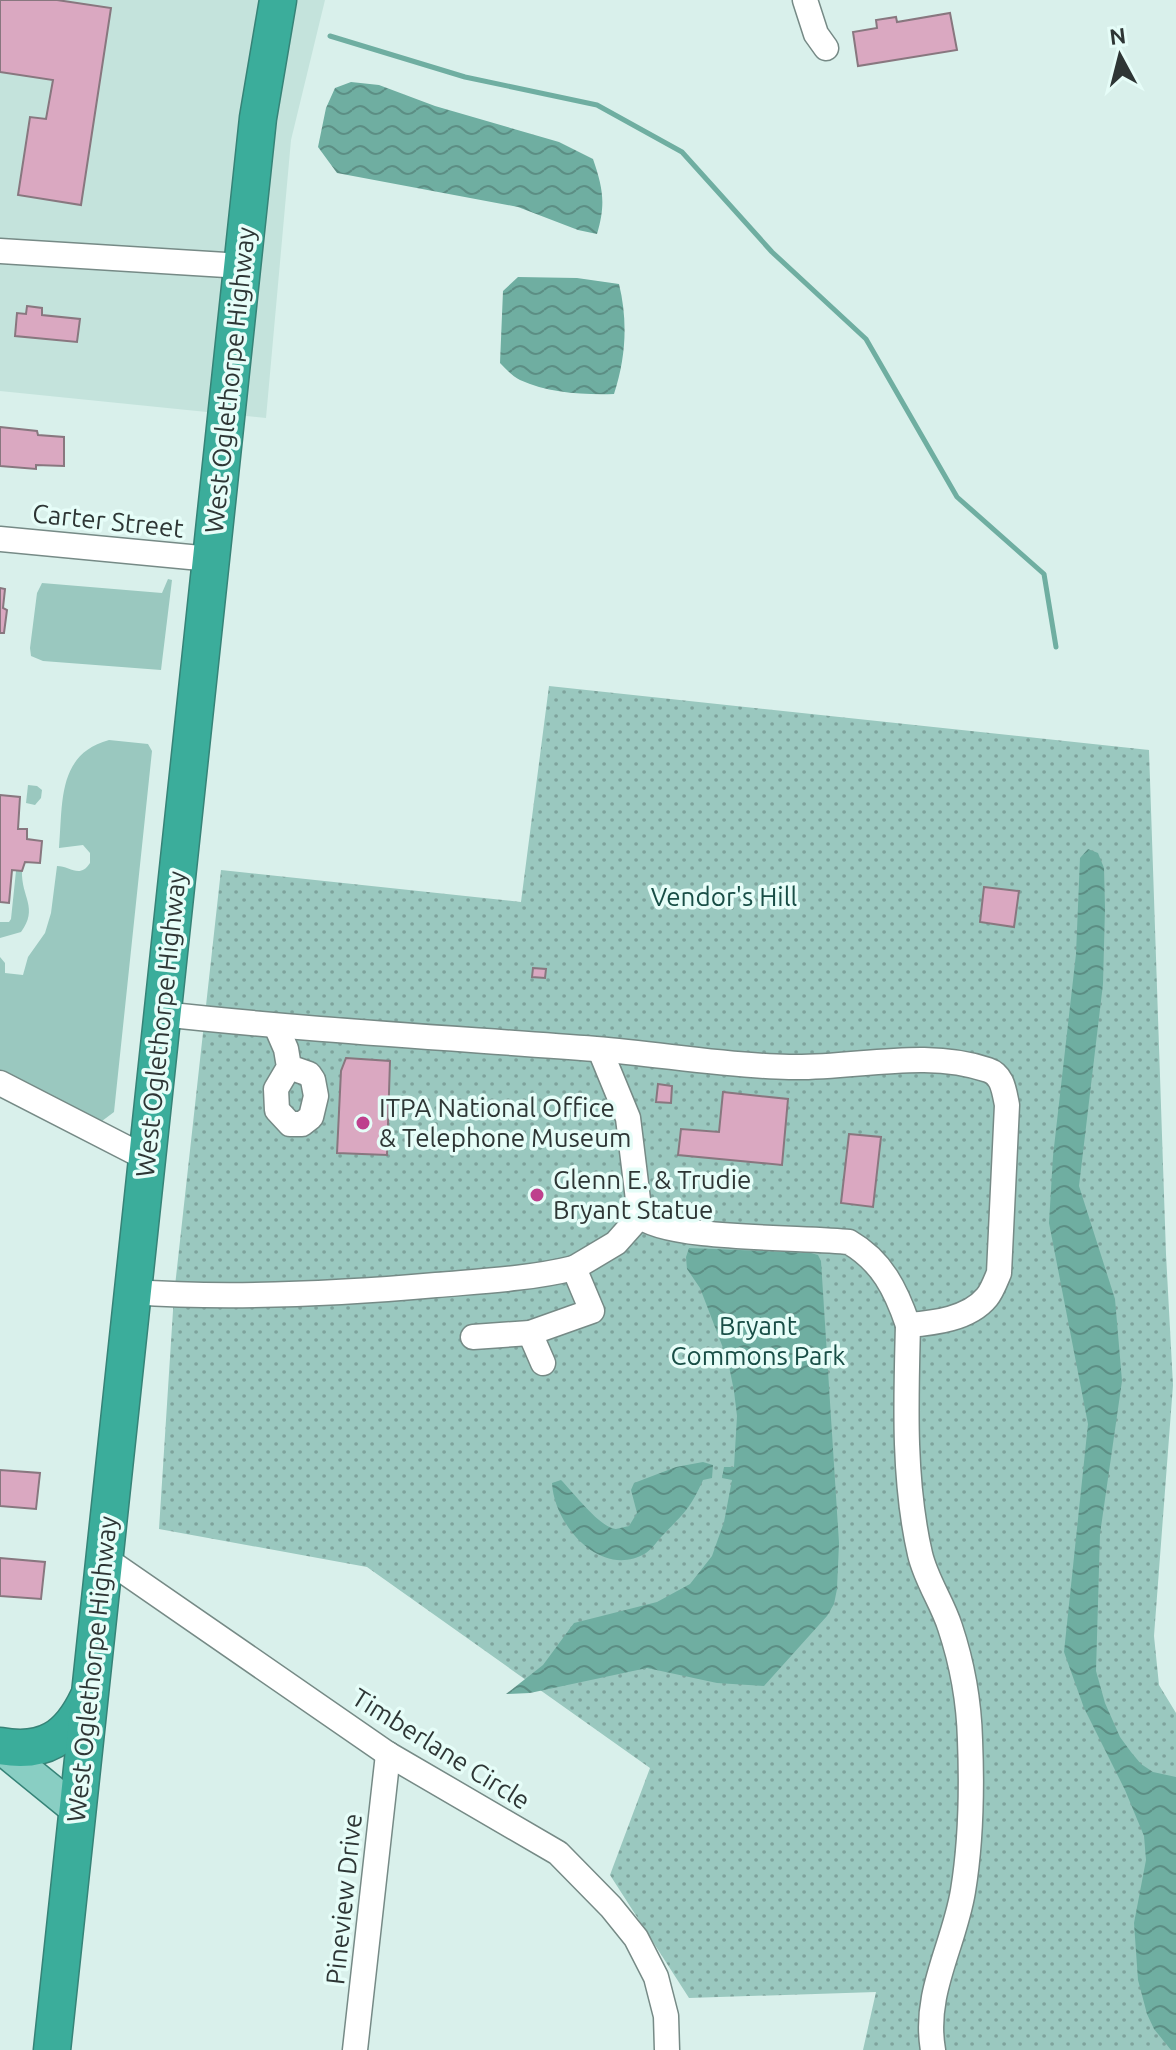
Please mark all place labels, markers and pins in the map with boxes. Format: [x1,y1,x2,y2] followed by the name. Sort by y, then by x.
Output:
[379,1093,631,1152] place label: ITPA National Office & Telephone Museum
[354,1114,372,1132] marker: ITPA National Office & Telephone Museum
[553,1165,751,1224] place label: Glenn E. & Trudie Bryant Statue
[528,1186,546,1204] marker: Glenn E. & Trudie Bryant Statue

